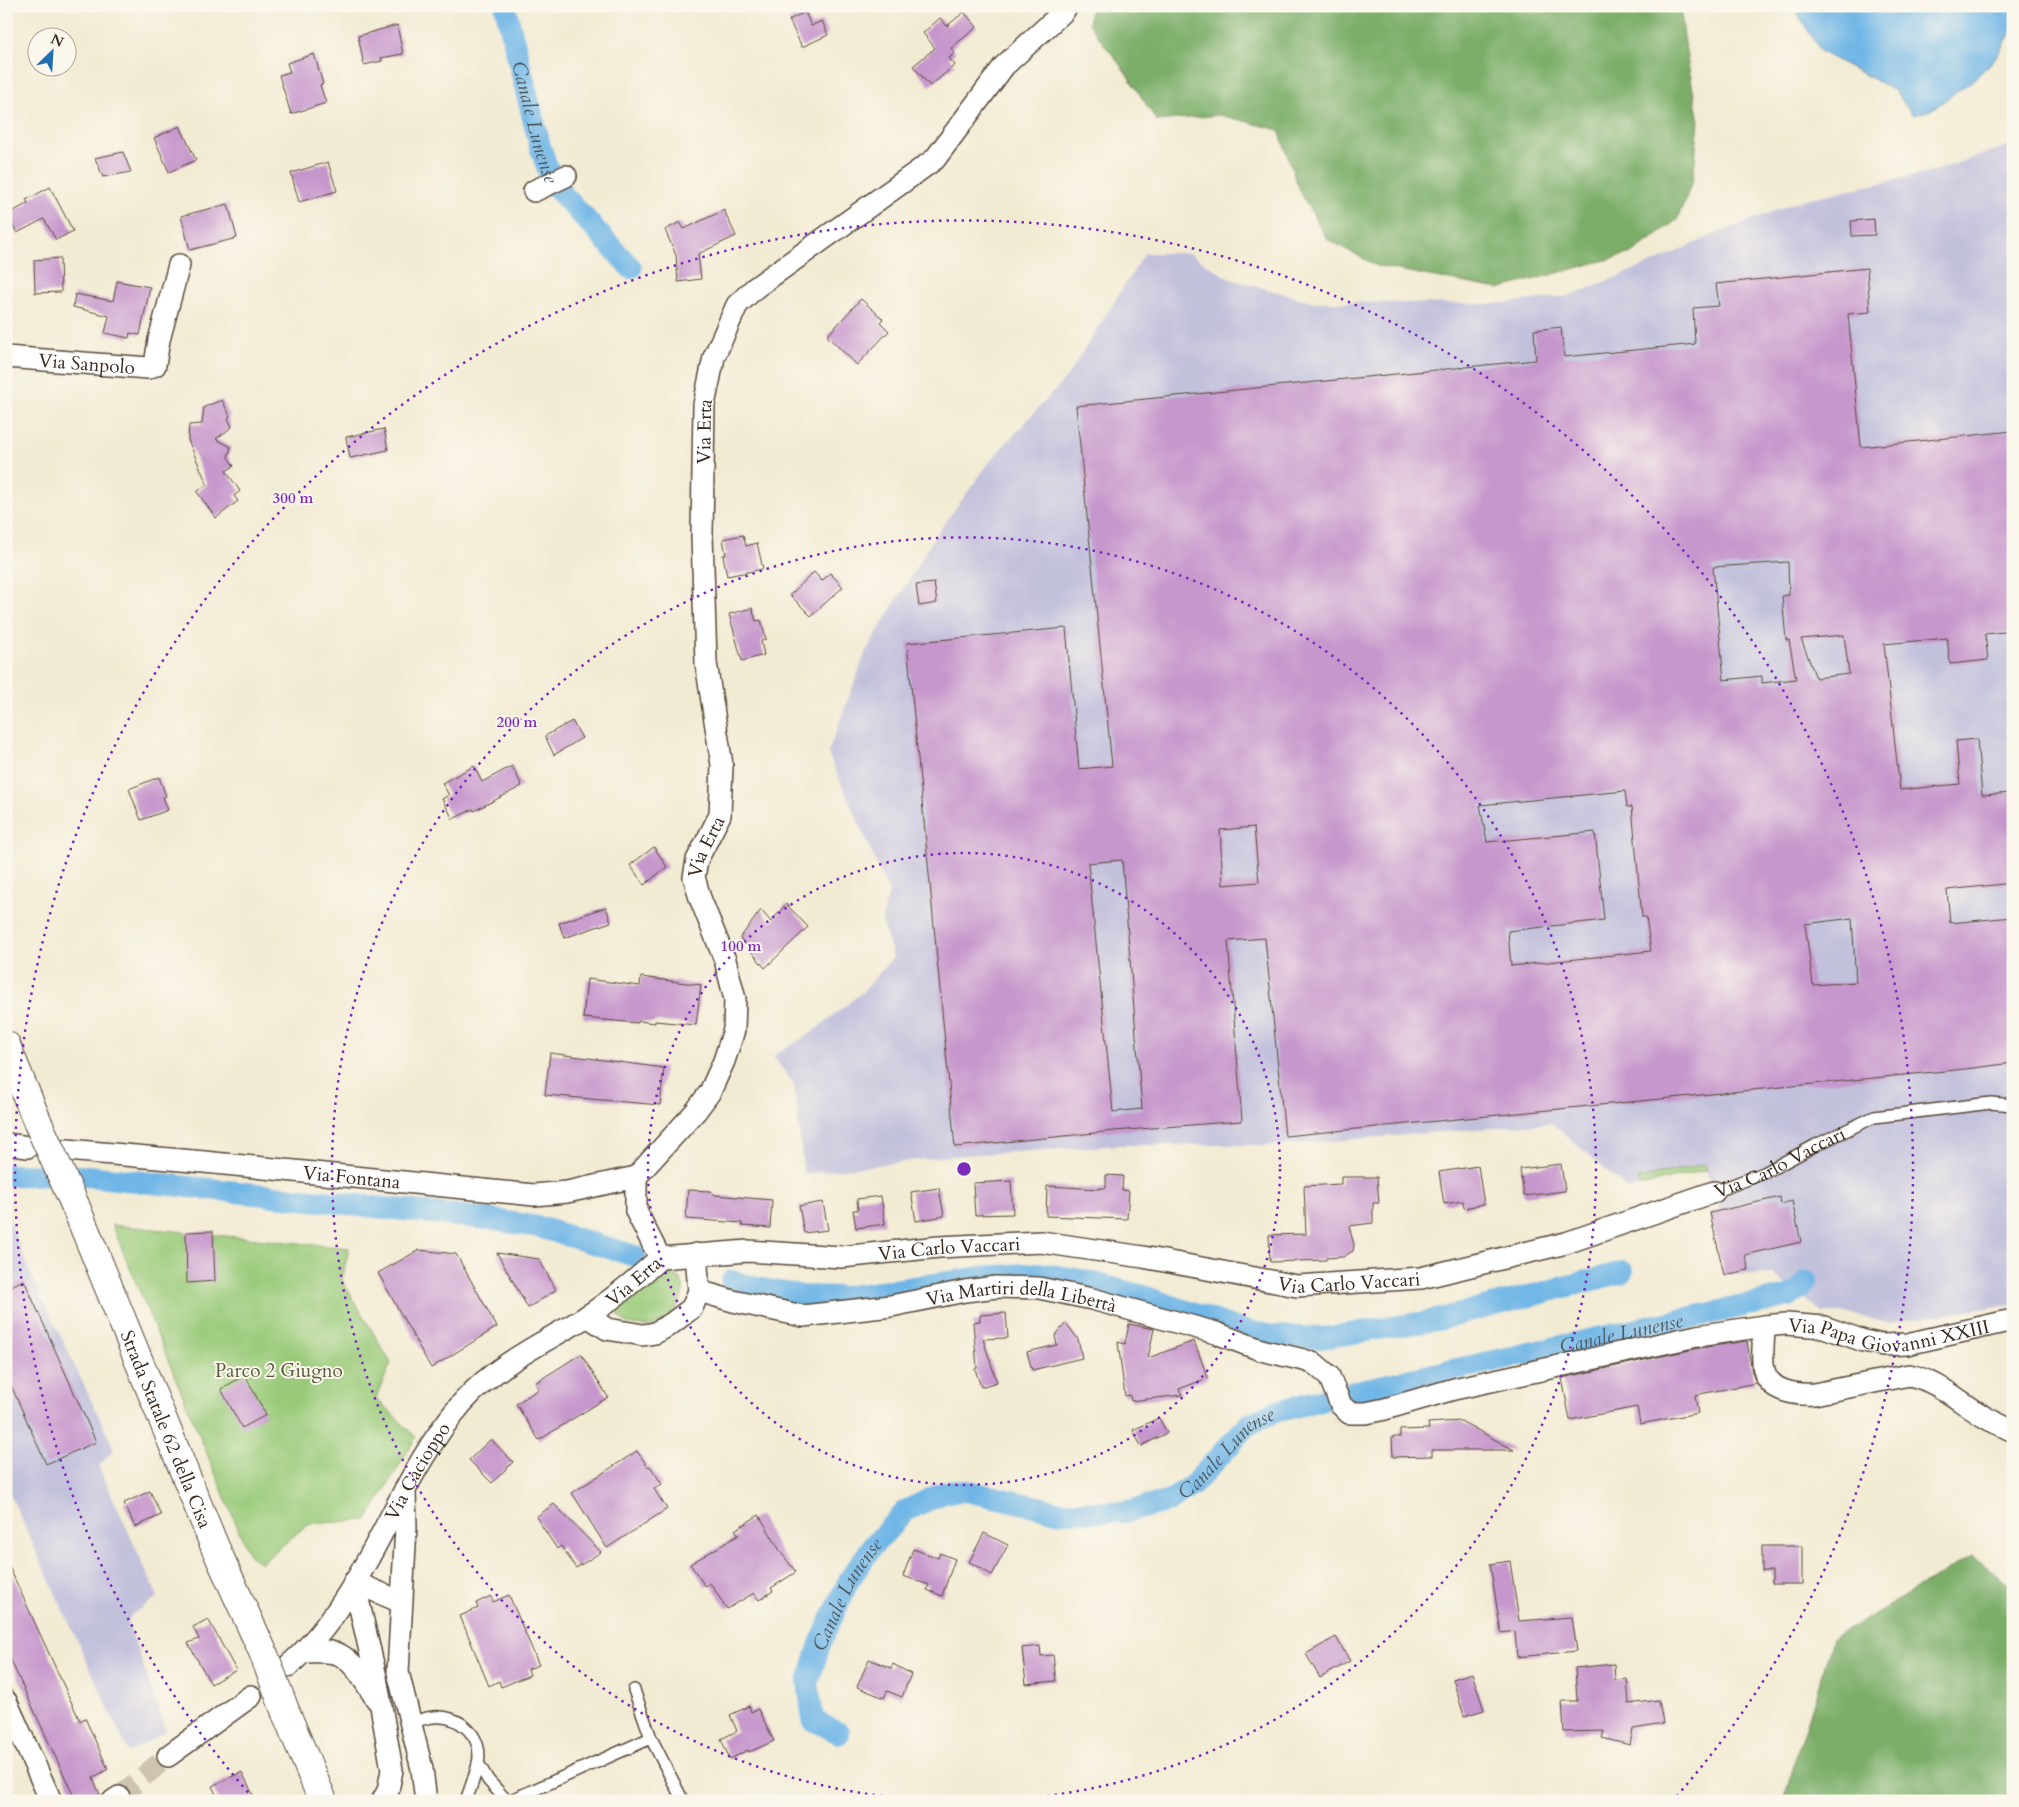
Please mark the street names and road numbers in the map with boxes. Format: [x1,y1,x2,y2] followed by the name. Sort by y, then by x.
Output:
[37,348,136,381] street label: Via Sanpolo
[691,396,719,464] street label: Via Erta
[682,812,731,879] street label: Via Erta
[1710,1121,1850,1205] street label: Via Carlo Vaccari
[302,1160,402,1196] street label: Via Fontana
[877,1231,1021,1267] street label: Via Carlo Vaccari
[601,1251,668,1313] street label: Via Erta
[1276,1266,1421,1300] street label: Via Carlo Vaccari
[924,1275,1119,1319] street label: Via Martiri della Libertà
[1787,1312,1992,1359] street label: Via Papa Giovanni XXIII
[114,1327,218,1532] street label: Strada Statale 62 della Cisa
[379,1417,457,1525] street label: Via Cacioppo

